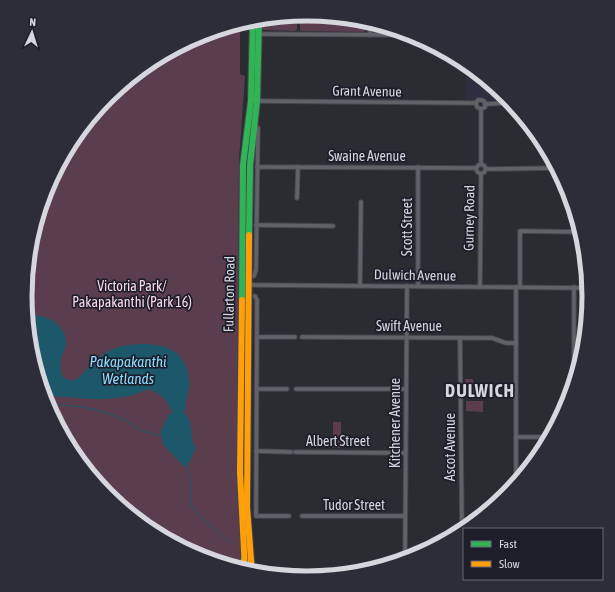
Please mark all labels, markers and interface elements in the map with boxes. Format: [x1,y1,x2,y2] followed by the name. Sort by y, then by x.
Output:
[12,12,52,52] north arrow
[29,16,36,28] text: N
[332,82,402,100] street label: Grant Avenue
[328,148,406,164] street label: Swaine Avenue
[460,185,478,251] street label: Gurney Road
[399,198,415,256] street label: Scott Street
[220,256,238,332] street label: Fullarton Road
[374,266,456,284] street label: Dulwich Avenue
[72,278,192,310] park label: Victoria Park/ Pakapakanthi (Park 16)
[376,318,442,334] street label: Swift Avenue
[89,353,167,387] water label: Pakapakanthi Wetlands
[387,378,403,468] street label: Kitchener Avenue
[445,380,515,401] district label: DULWICH
[442,413,458,481] street label: Ascot Avenue
[306,433,370,449] street label: Albert Street
[323,497,385,513] street label: Tudor Street
[463,528,603,580] legend
[499,537,517,551] text: Fast
[499,557,520,571] text: Slow

